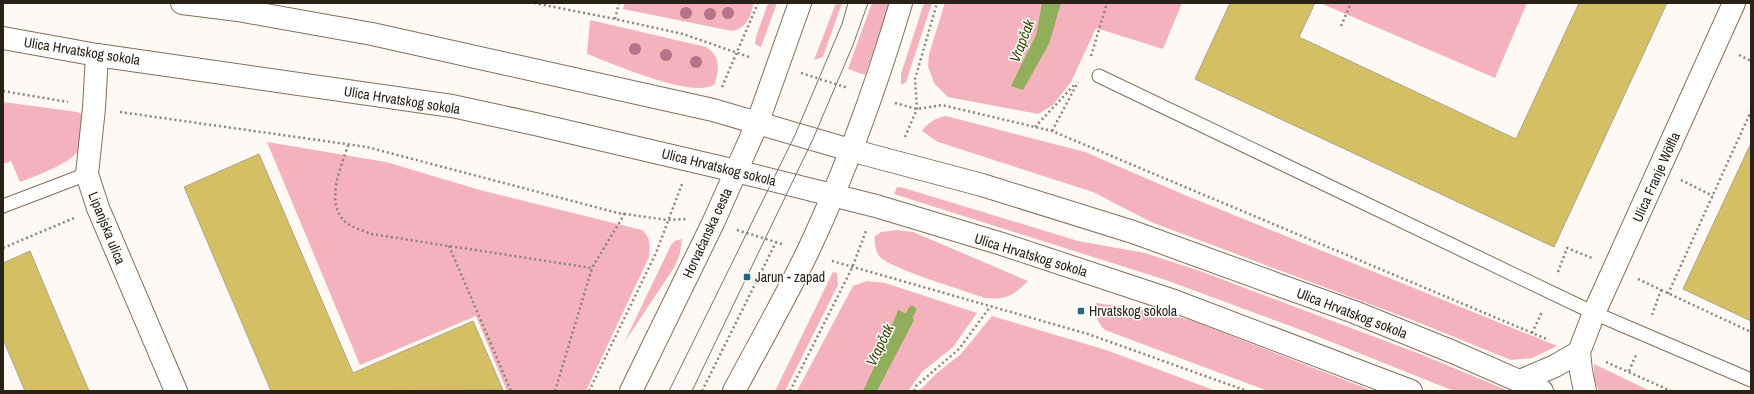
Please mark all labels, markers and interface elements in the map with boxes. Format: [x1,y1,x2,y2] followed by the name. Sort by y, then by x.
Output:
[1004,15,1040,65] water label: Vrapčak
[23,33,142,69] street label: Ulica Hrvatskog sokola
[343,82,462,118] street label: Ulica Hrvatskog sokola
[1628,129,1684,225] street label: Ulica Franje Wölfla
[660,144,779,190] street label: Ulica Hrvatskog sokola
[678,184,736,281] street label: Horvaćanska cesta
[84,189,130,267] street label: Lipanjska ulica
[972,229,1090,281] street label: Ulica Hrvatskog sokola
[755,268,825,286] place label: Jarun - zapad
[742,272,752,282] marker: Jarun - zapad
[1294,284,1411,343] street label: Ulica Hrvatskog sokola
[1089,302,1178,320] place label: Hrvatskog sokola
[1076,306,1086,316] marker: Hrvatskog sokola
[860,319,899,369] water label: Vrapčak

